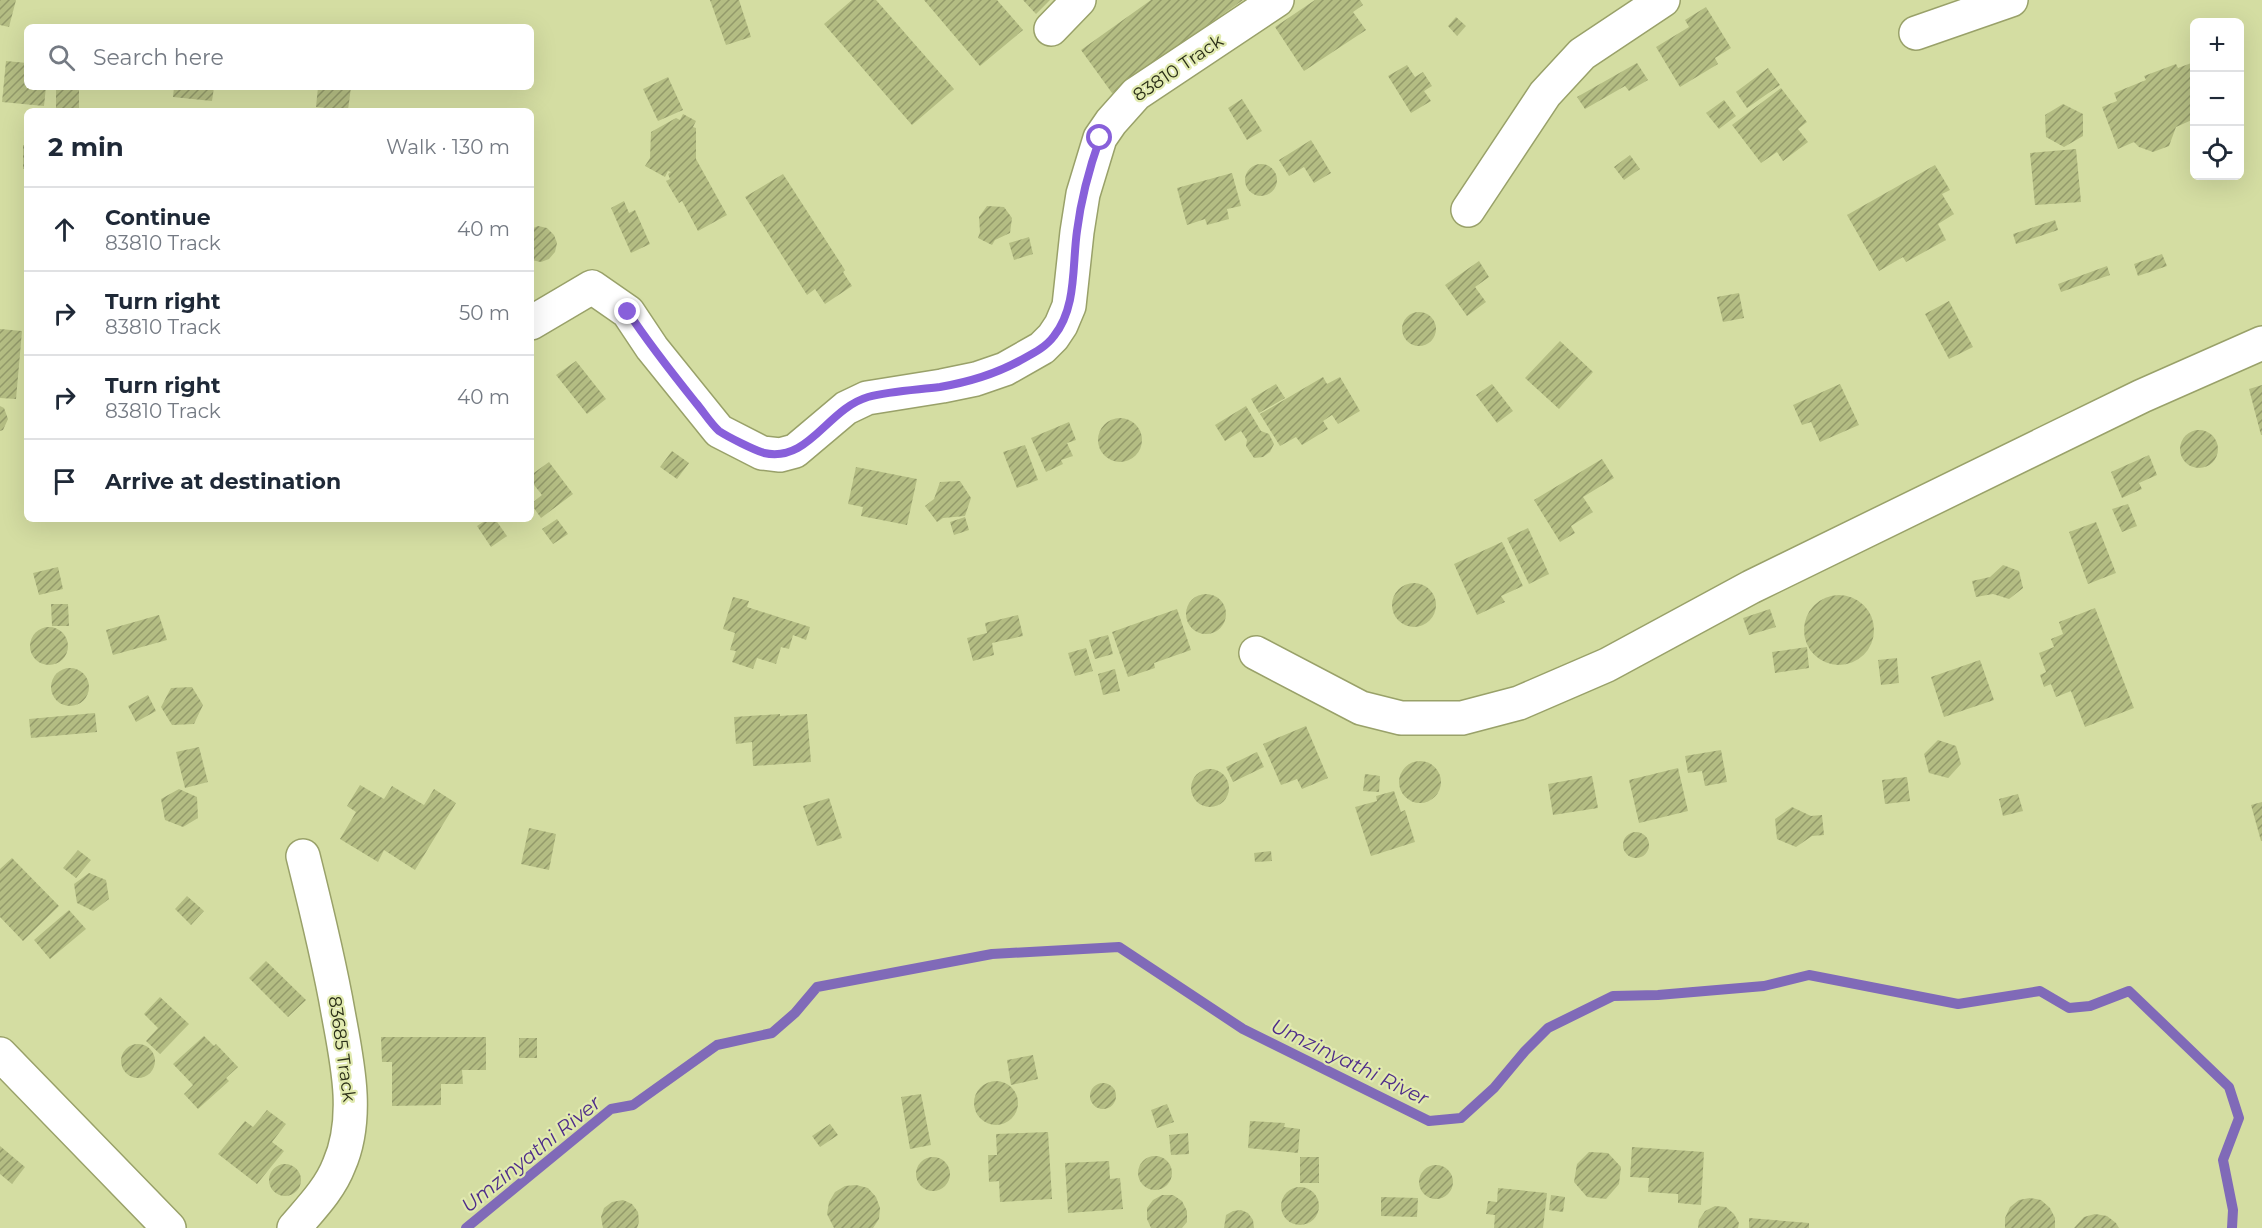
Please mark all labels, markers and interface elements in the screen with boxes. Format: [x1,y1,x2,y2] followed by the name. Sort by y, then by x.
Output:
[2190,18,2244,180] map controls
[2190,18,2244,72] button: +
[24,24,534,90] search box
[1129,30,1228,106] street label: 83810 Track
[45,41,78,74] icon: search
[93,44,224,71] text: Search here
[2190,72,2244,126] button: −
[1086,124,1112,150] route start
[2190,126,2244,180] button: locate
[48,131,124,163] text: 2 min
[386,135,510,159] text: Walk · 130 m
[105,204,211,231] text: Continue
[48,213,81,246] icon: ahead
[457,217,510,241] text: 40 m
[105,231,221,255] text: 83810 Track
[105,288,220,315] text: Turn right
[48,297,81,330] icon: right
[614,298,640,324] route end
[459,301,510,325] text: 50 m
[105,315,221,339] text: 83810 Track
[105,372,220,399] text: Turn right
[48,381,81,414] icon: right
[457,385,510,409] text: 40 m
[105,399,221,423] text: 83810 Track
[48,465,81,498] icon: arrive
[105,468,341,495] text: Arrive at destination
[324,995,360,1104] street label: 83685 Track
[1267,1013,1434,1111] water label: Umzinyathi River
[457,1090,606,1218] water label: Umzinyathi River

